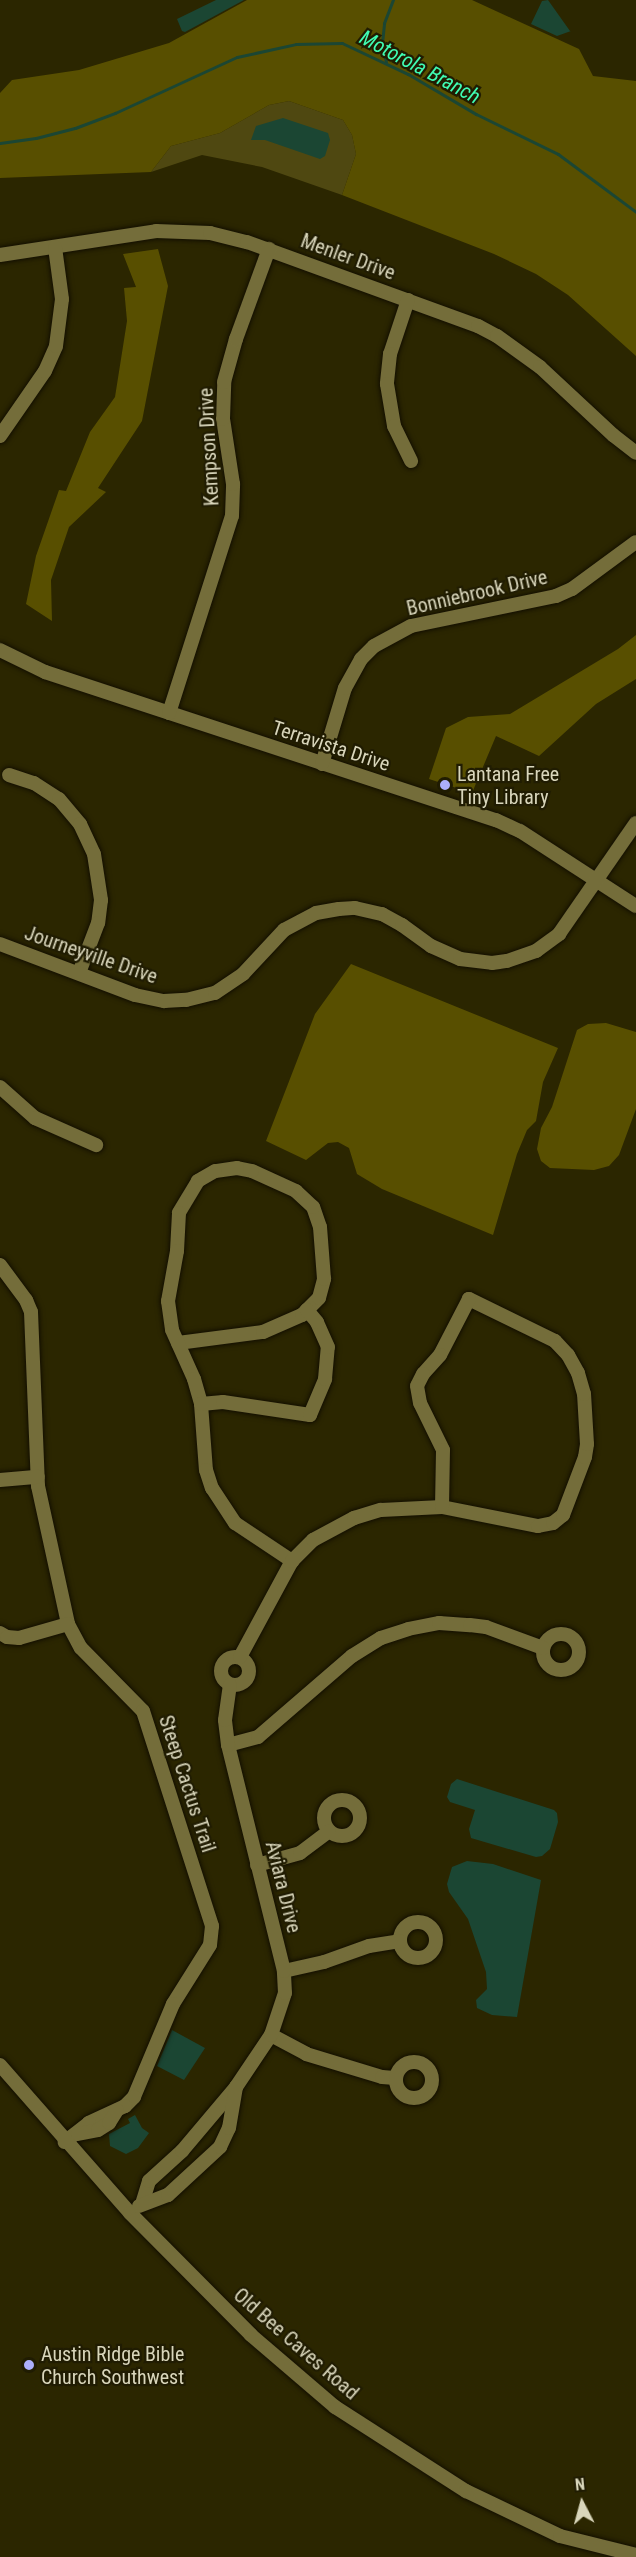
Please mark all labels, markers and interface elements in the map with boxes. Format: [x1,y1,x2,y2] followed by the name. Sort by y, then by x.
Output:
[355,25,485,109] water label: Motorola Branch
[298,229,398,285] street label: Menler Drive
[194,387,224,507] street label: Kempson Drive
[404,565,550,621] street label: Bonniebrook Drive
[269,716,393,776] street label: Terravista Drive
[457,762,559,809] place label: Lantana Free Tiny Library
[438,778,452,792] marker: Lantana Free Tiny Library
[21,921,161,989] street label: Journeyville Drive
[153,1712,221,1856] street label: Steep Cactus Trail
[260,1839,306,1935] street label: Aviara Drive
[229,2283,363,2405] street label: Old Bee Caves Road
[41,2342,184,2389] place label: Austin Ridge Bible Church Southwest
[22,2358,36,2372] marker: Austin Ridge Bible Church Southwest
[552,2473,612,2533] north arrow
[574,2475,586,2495] text: N

